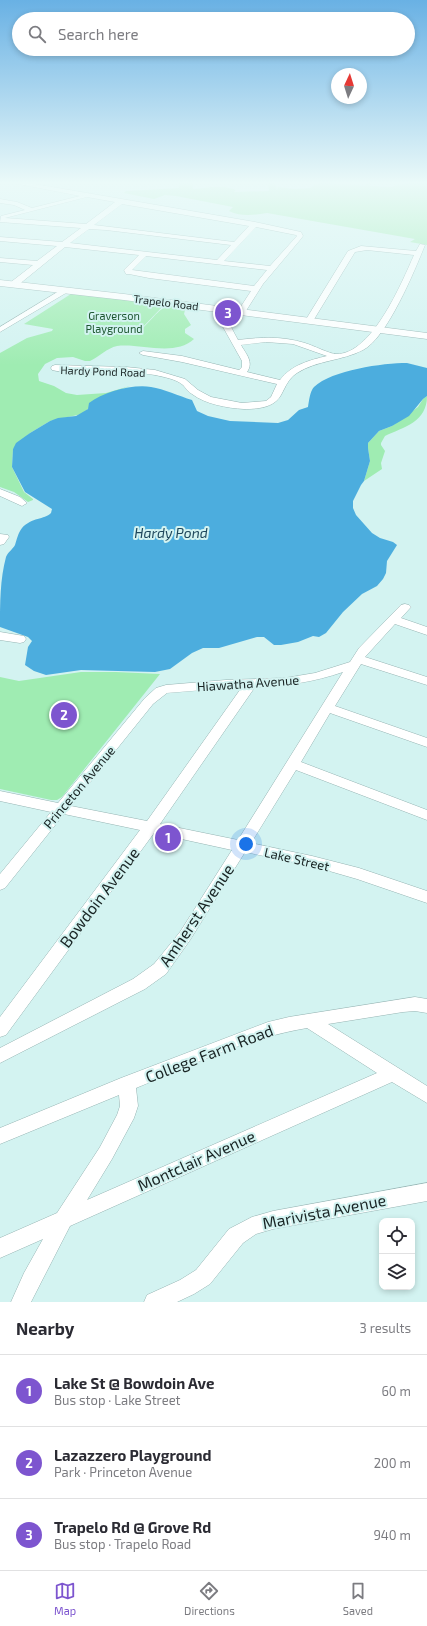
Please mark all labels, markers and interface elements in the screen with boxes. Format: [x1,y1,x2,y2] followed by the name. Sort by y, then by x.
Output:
[12,12,415,56] search box
[26,23,48,45] icon: search
[58,25,139,43] text: Search here
[331,68,367,104] north arrow
[133,292,199,312] street label: Trapelo Road
[215,298,241,328] pin: 3
[85,309,143,335] park label: Graverson Playground
[60,363,146,379] street label: Hardy Pond Road
[134,524,208,541] water label: Hardy Pond
[196,671,300,695] street label: Hiawatha Avenue
[51,700,77,730] pin: 2
[40,742,118,832] street label: Princeton Avenue
[155,823,181,853] pin: 1
[236,834,256,854] your location
[55,843,143,951] street label: Bowdoin Avenue
[263,844,331,874] street label: Lake Street
[155,860,237,970] street label: Amherst Avenue
[142,1020,276,1086] street label: College Farm Road
[134,1126,258,1194] street label: Montclair Avenue
[261,1190,387,1232] street label: Marivista Avenue
[379,1218,415,1290] map controls
[379,1218,415,1254] button: locate
[379,1254,415,1290] button: layers
[16,1318,74,1338] text: Nearby
[360,1320,411,1336] text: 3 results
[54,1374,214,1392] text: Lake St @ Bowdoin Ave
[26,1383,32,1399] text: 1
[381,1383,411,1399] text: 60 m
[54,1392,181,1408] text: Bus stop · Lake Street
[54,1446,211,1464] text: Lazazzero Playground
[25,1455,33,1471] text: 2
[374,1455,411,1471] text: 200 m
[54,1464,192,1480] text: Park · Princeton Avenue
[54,1518,211,1536] text: Trapelo Rd @ Grove Rd
[25,1527,33,1543] text: 3
[373,1527,411,1543] text: 940 m
[54,1536,191,1552] text: Bus stop · Trapelo Road
[54,1580,76,1617] tab: Map
[184,1580,235,1617] tab: Directions
[343,1580,373,1617] tab: Saved

